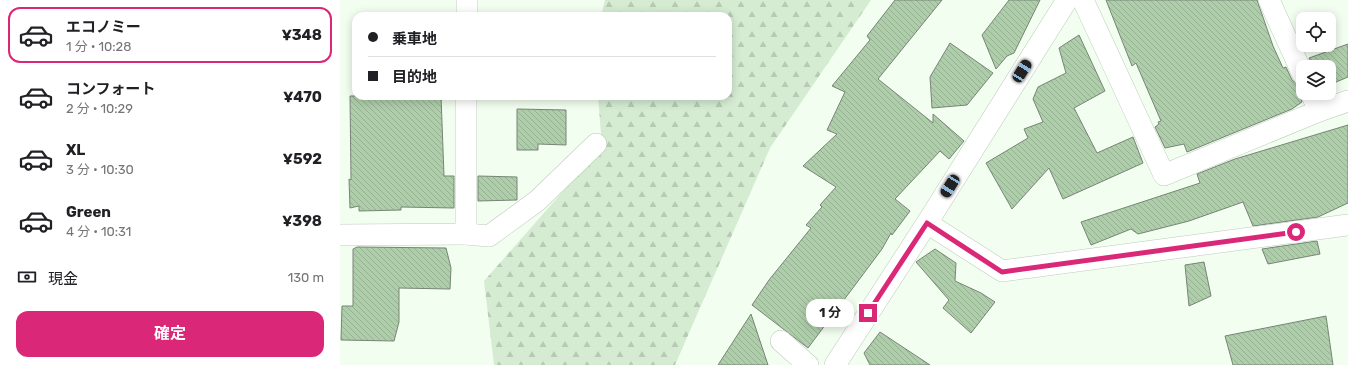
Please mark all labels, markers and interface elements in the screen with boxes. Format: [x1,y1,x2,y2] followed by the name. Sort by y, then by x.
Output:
[1296,12,1336,100] map controls
[1296,12,1336,52] button: locate
[18,17,54,53] icon: car
[66,18,141,36] text: エコノミー
[281,26,322,44] text: ¥348
[392,30,437,48] text: 乗車地
[66,39,131,54] text: 1 分 · 10:28
[1011,58,1033,84] car
[1296,60,1336,100] button: layers
[392,68,437,86] text: 目的地
[18,79,54,115] icon: car
[66,80,156,98] text: コンフォート
[283,88,322,106] text: ¥470
[66,101,133,116] text: 2 分 · 10:29
[18,141,54,177] icon: car
[66,141,85,159] text: XL
[283,150,322,168] text: ¥592
[66,162,134,177] text: 3 分 · 10:30
[939,173,961,199] car
[18,203,54,239] icon: car
[66,203,111,221] text: Green
[282,212,322,230] text: ¥398
[1287,223,1305,241] route start
[66,224,131,239] text: 4 分 · 10:31
[16,266,38,288] icon: cash
[48,270,78,288] text: 現金
[288,270,324,285] text: 130 m
[806,299,854,327] callout: 1 分
[859,304,877,322] route end
[819,305,841,320] text: 1 分
[16,311,324,357] button: 確定

